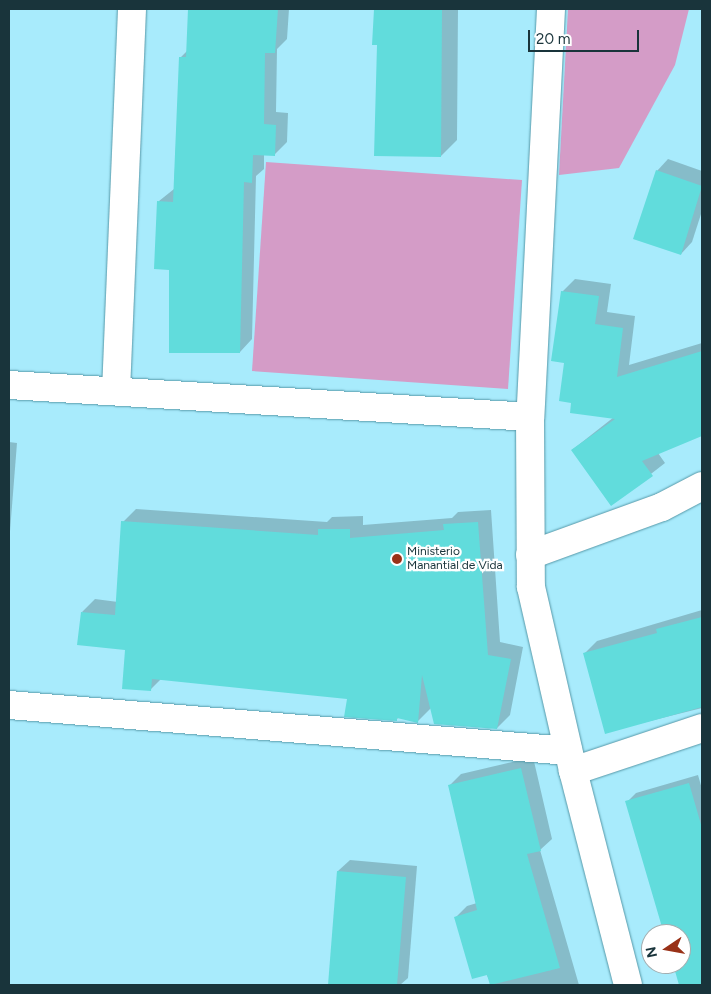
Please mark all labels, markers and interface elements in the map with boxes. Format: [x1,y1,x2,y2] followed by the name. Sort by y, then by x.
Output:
[531,20,642,52] scale bar
[536,30,570,48] text: 20 m
[407,545,503,573] place label: Ministerio Manantial de Vida
[391,553,403,565] marker: Ministerio Manantial de Vida
[641,924,691,974] north arrow
[642,945,661,959] text: N

